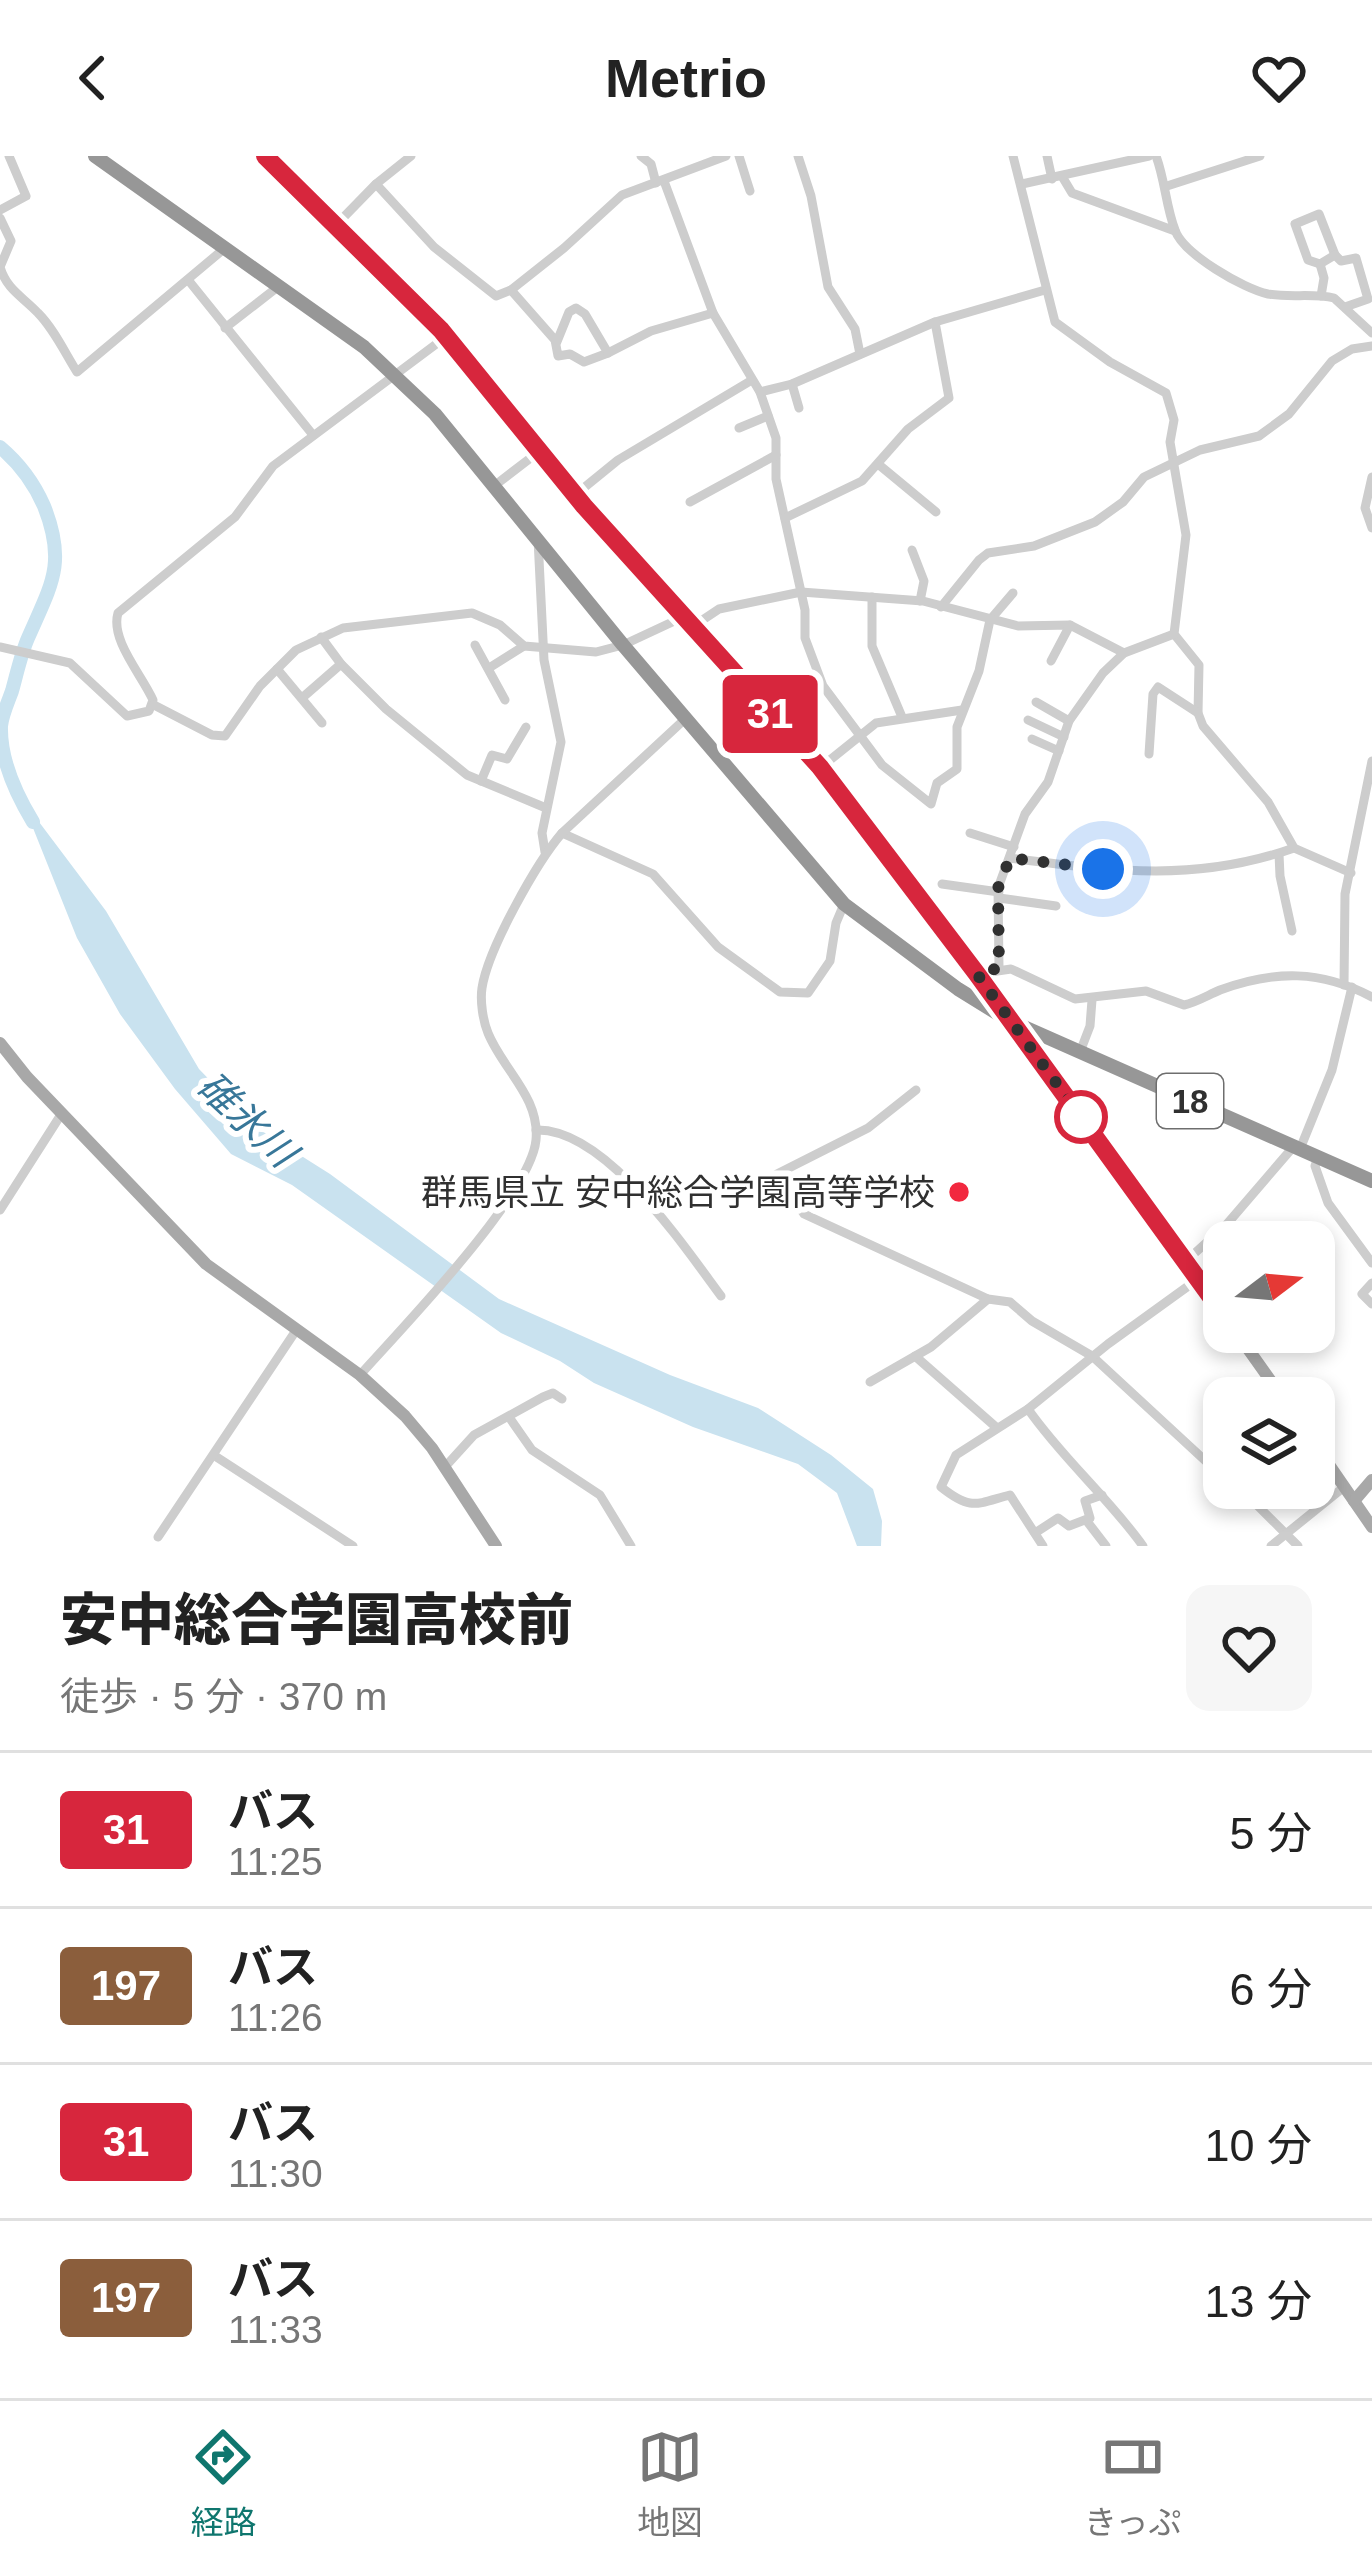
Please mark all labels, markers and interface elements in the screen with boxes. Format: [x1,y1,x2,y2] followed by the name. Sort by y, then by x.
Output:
[60,45,126,111] icon: back
[1246,45,1312,111] icon: heart
[605,48,767,108] text: Metrio
[716,675,824,753] line badge: 31
[747,690,793,737] text: 31
[1073,839,1133,899] your location
[189,1064,307,1178] water label: 碓氷川
[1157,1074,1223,1128] road number: 18
[1056,1092,1106,1142] unlabelled marker
[421,1172,935,1213] place label: 群馬県立 安中総合学園高等学校
[946,1179,972,1205] marker: 群馬県立 安中総合学園高等学校
[1203,1221,1335,1353] north arrow
[1203,1221,1335,1509] map controls
[1203,1377,1335,1509] button: layers
[1186,1585,1312,1711] button: heart
[60,1588,573,1652] text: 安中総合学園高校前
[60,1675,387,1718] text: 徒歩 · 5 分 · 370 m
[228,1786,318,1837] text: バス
[103,1806,149,1853] text: 31
[1229,1808,1312,1859] text: 5 分
[228,1840,323,1883] text: 11:25
[228,1942,318,1993] text: バス
[91,1962,161,2009] text: 197
[1229,1964,1312,2015] text: 6 分
[228,1996,323,2039] text: 11:26
[228,2098,318,2149] text: バス
[103,2118,149,2165] text: 31
[1204,2120,1312,2171] text: 10 分
[228,2152,323,2195] text: 11:30
[228,2254,318,2305] text: バス
[91,2274,161,2321] text: 197
[1204,2276,1312,2327] text: 13 分
[228,2308,323,2351] text: 11:33
[190,2424,256,2544] tab: 経路
[637,2424,703,2544] tab: 地図
[1084,2424,1182,2544] tab: きっぷ

